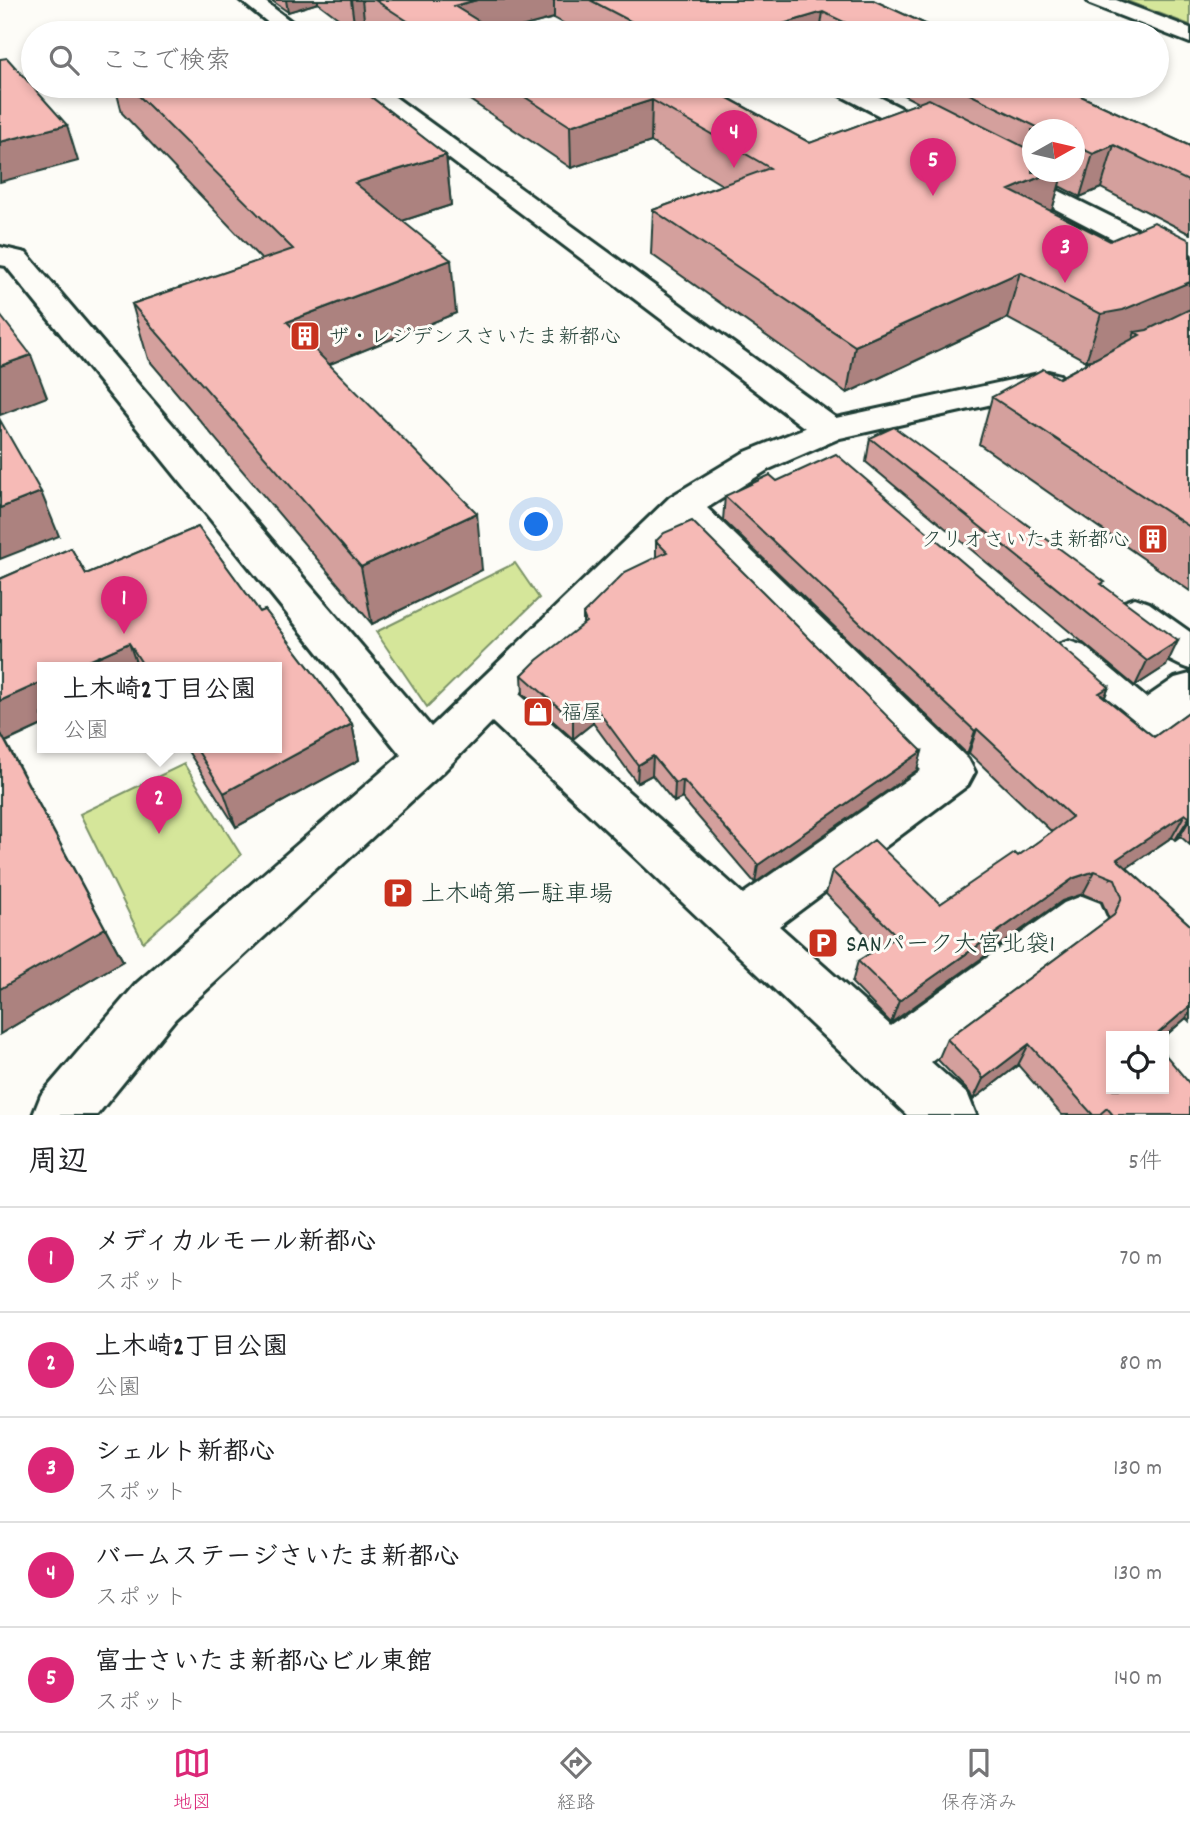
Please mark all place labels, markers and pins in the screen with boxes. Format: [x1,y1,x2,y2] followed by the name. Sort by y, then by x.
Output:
[711,110,757,168] pin: 4
[910,138,956,196] pin: 5
[1042,225,1088,283] pin: 3
[288,319,322,353] building icon: ザ・レジデンスさいたま新都心
[328,324,621,354] place label: ザ・レジデンスさいたま新都心
[1136,522,1170,556] building icon: クリオさいたま新都心
[921,527,1130,557] place label: クリオさいたま新都心
[101,576,147,634] pin: 1
[521,695,555,729] shop icon: 福屋
[561,700,603,730] place label: 福屋
[136,776,182,834] pin: 2
[381,876,415,910] parking icon: 上木崎第一駐車場
[421,879,613,913] place label: 上木崎第一駐車場
[806,926,840,960] parking icon: SANパーク大宮北袋1
[846,929,1055,963] place label: SANパーク大宮北袋1

